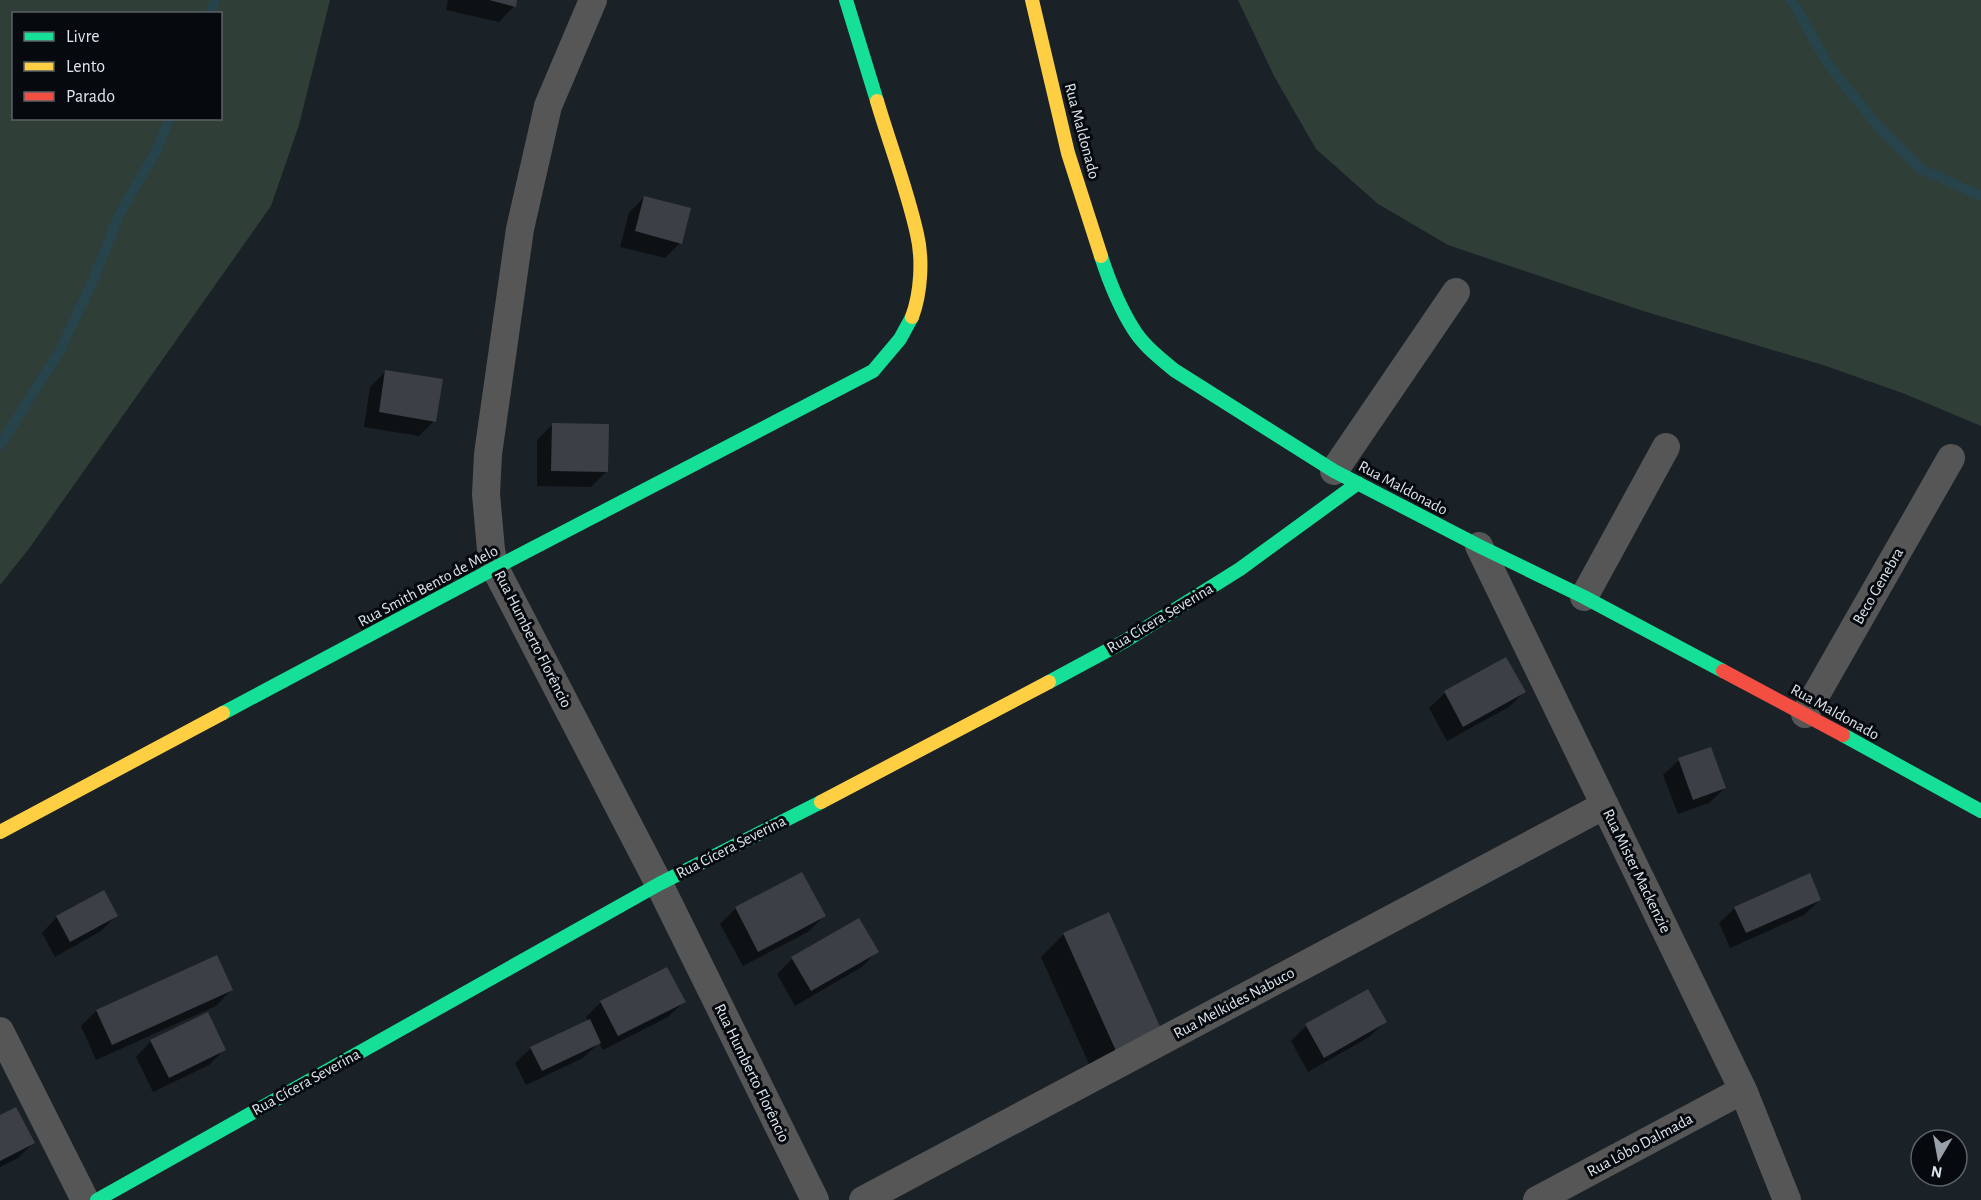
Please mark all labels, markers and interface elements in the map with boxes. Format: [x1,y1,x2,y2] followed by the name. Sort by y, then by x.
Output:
[12,12,222,120] legend
[66,28,100,46] text: Livre
[66,58,105,76] text: Lento
[1062,81,1102,181] street label: Rua Maldonado
[66,88,115,106] text: Parado
[1356,458,1450,518] street label: Rua Maldonado
[355,542,501,630] street label: Rua Smith Bento de Melo
[1850,545,1906,627] street label: Beco Genebra
[491,568,575,710] street label: Rua Humberto Florêncio
[1104,580,1216,656] street label: Rua Cícera Severina
[1788,681,1882,743] street label: Rua Maldonado
[1600,806,1674,936] street label: Rua Mister Mackenzie
[674,812,788,882] street label: Rua Cícera Severina
[1171,964,1297,1042] street label: Rua Melkides Nabuco
[712,1001,793,1145] street label: Rua Humberto Florêncio
[249,1046,363,1118] street label: Rua Cícera Severina
[1584,1110,1696,1180] street label: Rua Lôbo Dalmada
[1909,1128,1969,1188] north arrow
[1930,1163,1943,1181] text: N

